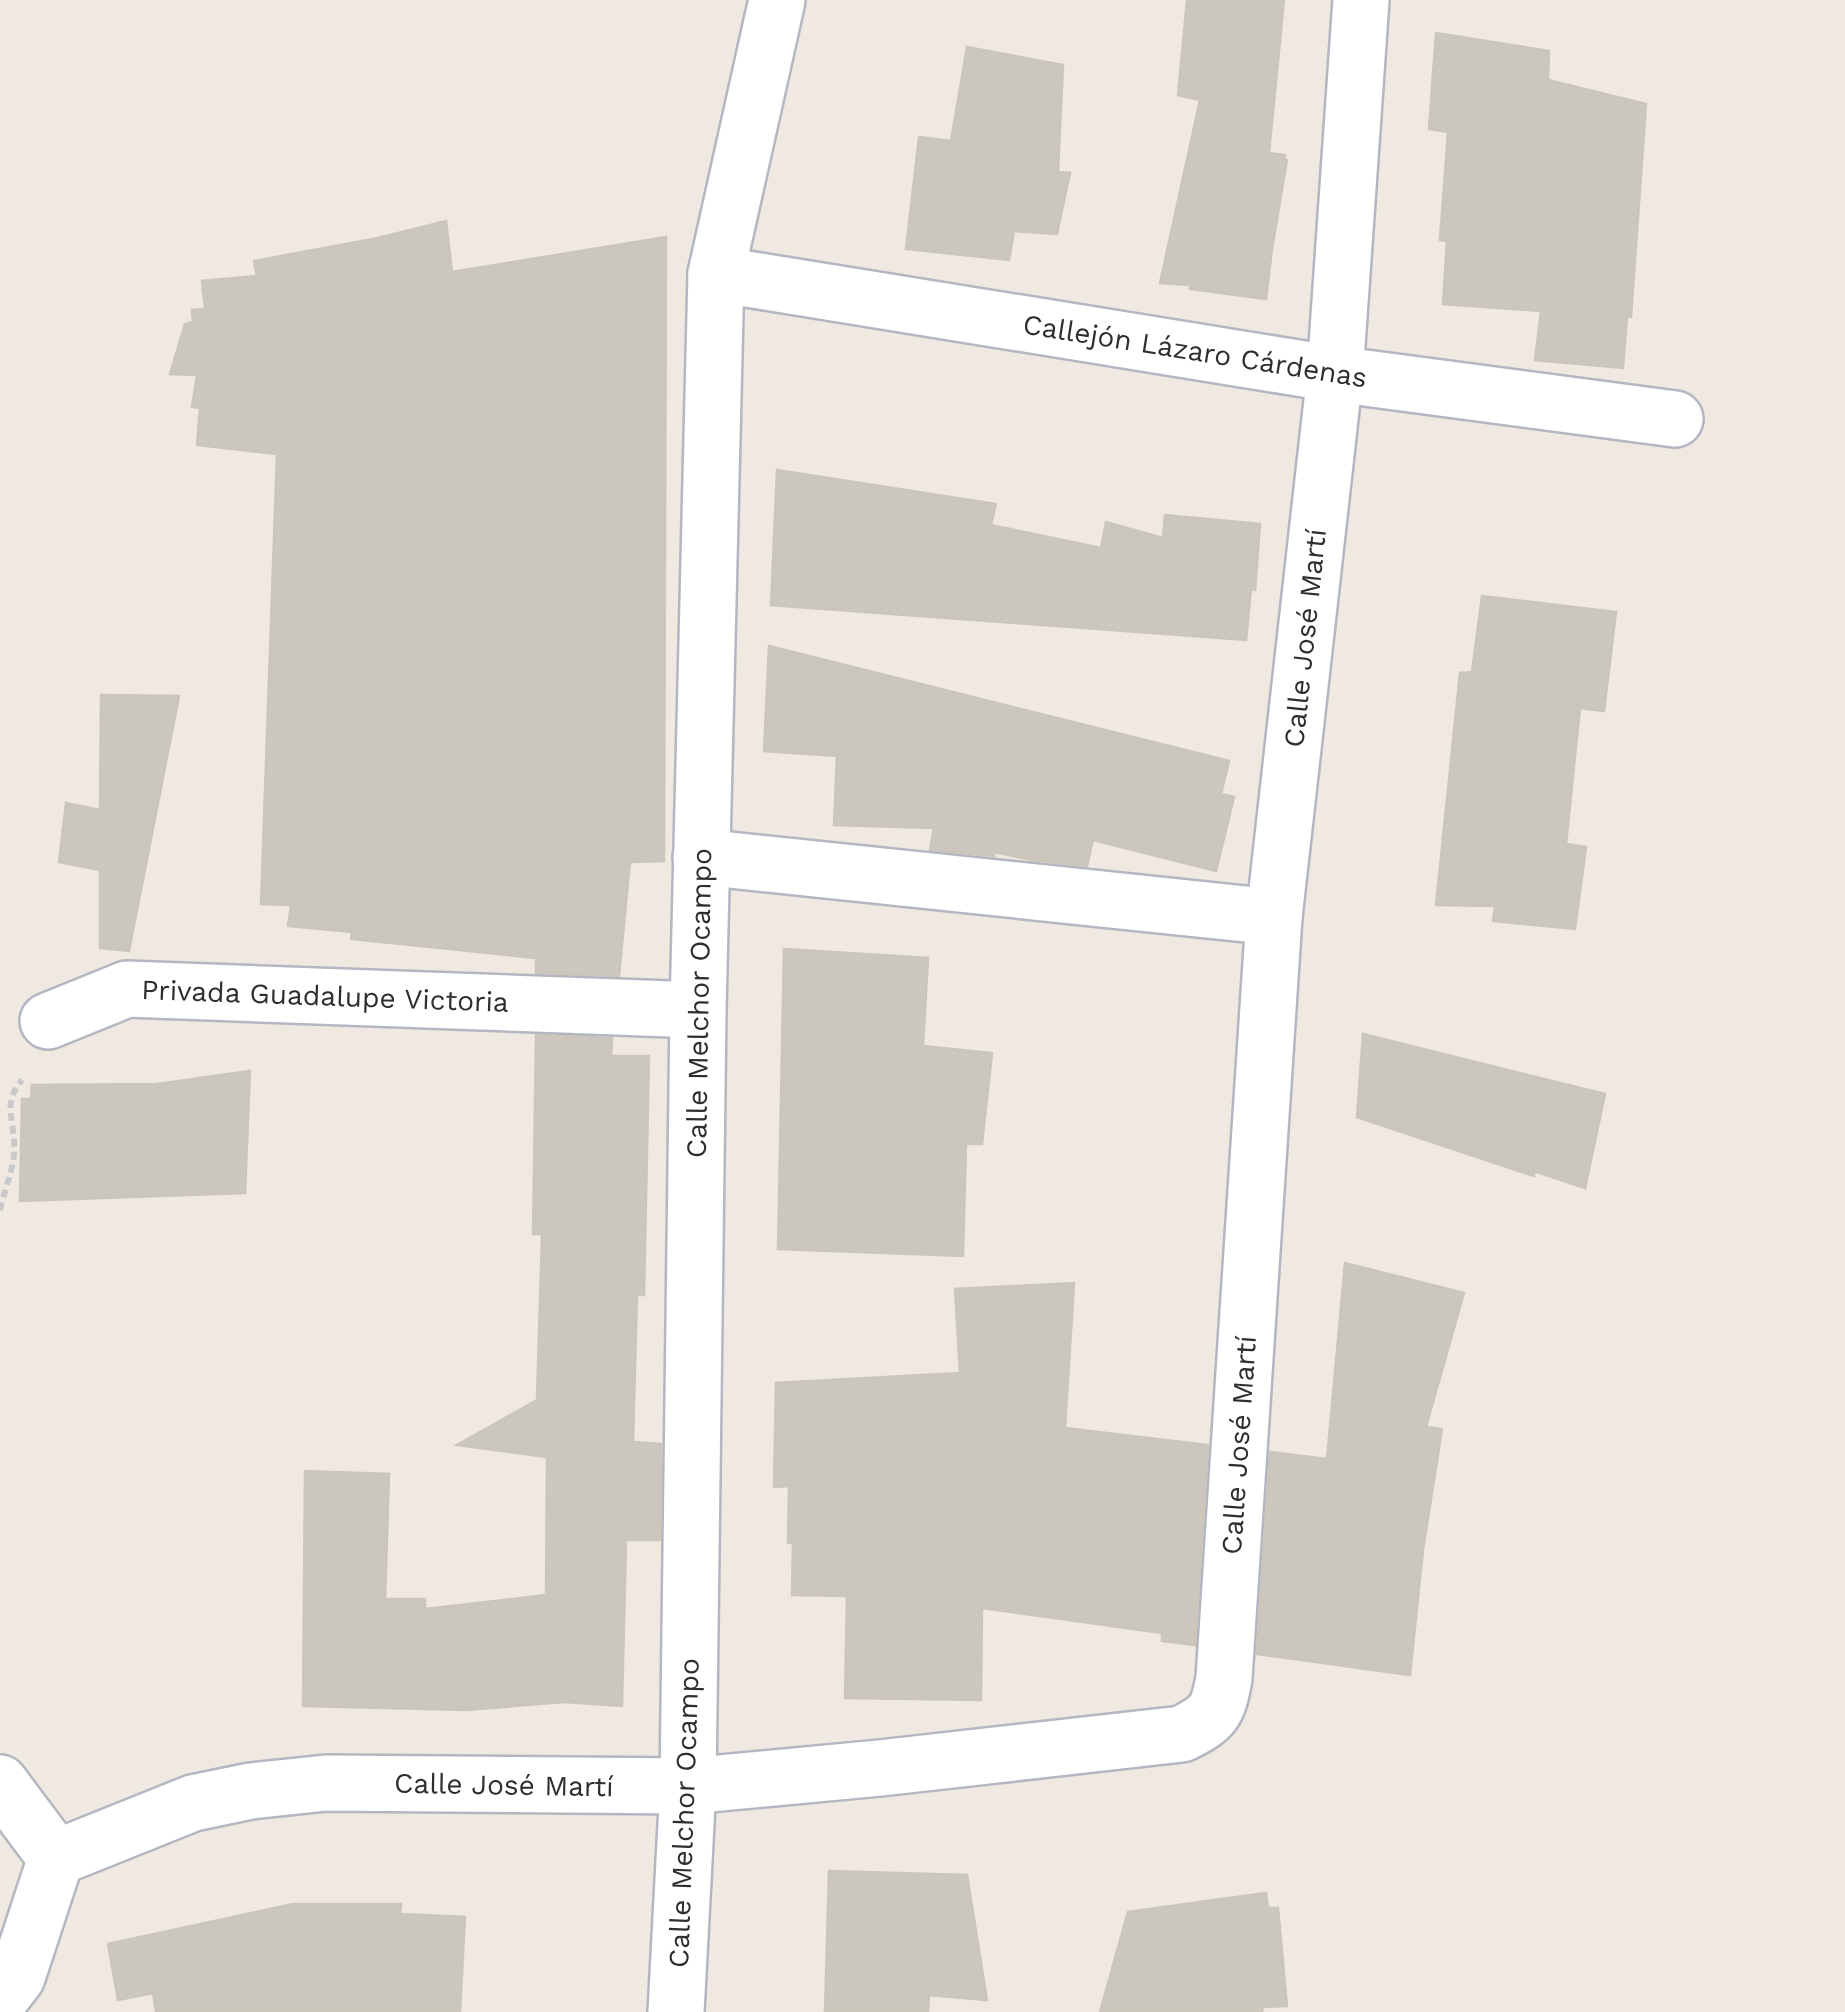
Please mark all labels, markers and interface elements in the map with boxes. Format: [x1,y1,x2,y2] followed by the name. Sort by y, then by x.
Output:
[1021,307,1369,395] street label: Callejón Lázaro Cárdenas
[1277,527,1333,749] street label: Calle José Martí
[680,848,718,1158] street label: Calle Melchor Ocampo
[141,973,509,1019] street label: Privada Guadalupe Victoria
[1215,1334,1263,1556] street label: Calle José Martí
[662,1658,706,1968] street label: Calle Melchor Ocampo
[394,1767,614,1803] street label: Calle José Martí

